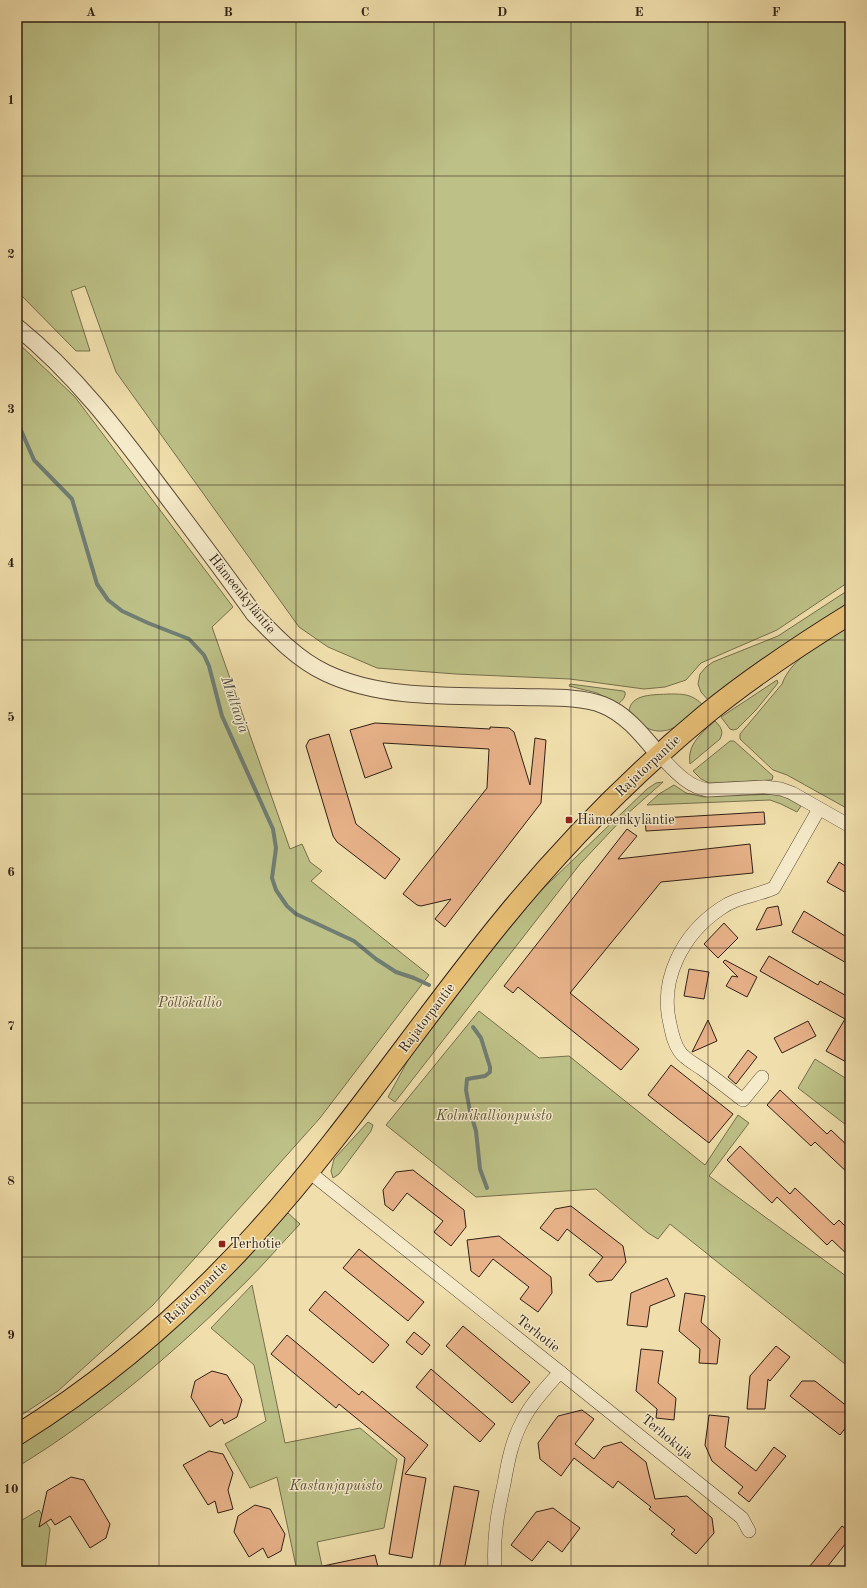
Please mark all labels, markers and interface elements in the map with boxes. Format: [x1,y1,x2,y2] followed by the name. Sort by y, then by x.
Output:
[86,6,96,19] text: A
[223,6,233,19] text: B
[361,6,369,19] text: C
[497,6,507,19] text: D
[635,6,644,19] text: E
[772,6,781,19] text: F
[7,94,15,107] text: 1
[7,248,15,261] text: 2
[7,403,15,416] text: 3
[206,552,278,636] street label: Hämeenkyläntie
[7,557,15,570] text: 4
[217,674,251,735] water label: Multaoja
[7,711,15,724] text: 5
[613,733,683,799] street label: Rajatorpantie
[577,813,675,827] place label: Hämeenkyläntie
[564,815,574,825] marker: Hämeenkyläntie
[7,866,15,879] text: 6
[397,981,457,1055] street label: Rajatorpantie
[157,996,222,1010] park label: Pöllökallio
[7,1020,15,1033] text: 7
[435,1109,552,1124] park label: Kolmikallionpuisto
[7,1175,15,1188] text: 8
[230,1237,281,1251] place label: Terhotie
[217,1239,227,1249] marker: Terhotie
[161,1259,231,1327] street label: Rajatorpantie
[514,1313,562,1355] street label: Terhotie
[7,1329,15,1342] text: 9
[639,1412,696,1462] street label: Terhokuja
[288,1479,383,1494] park label: Kastanjapuisto
[3,1483,19,1496] text: 10

